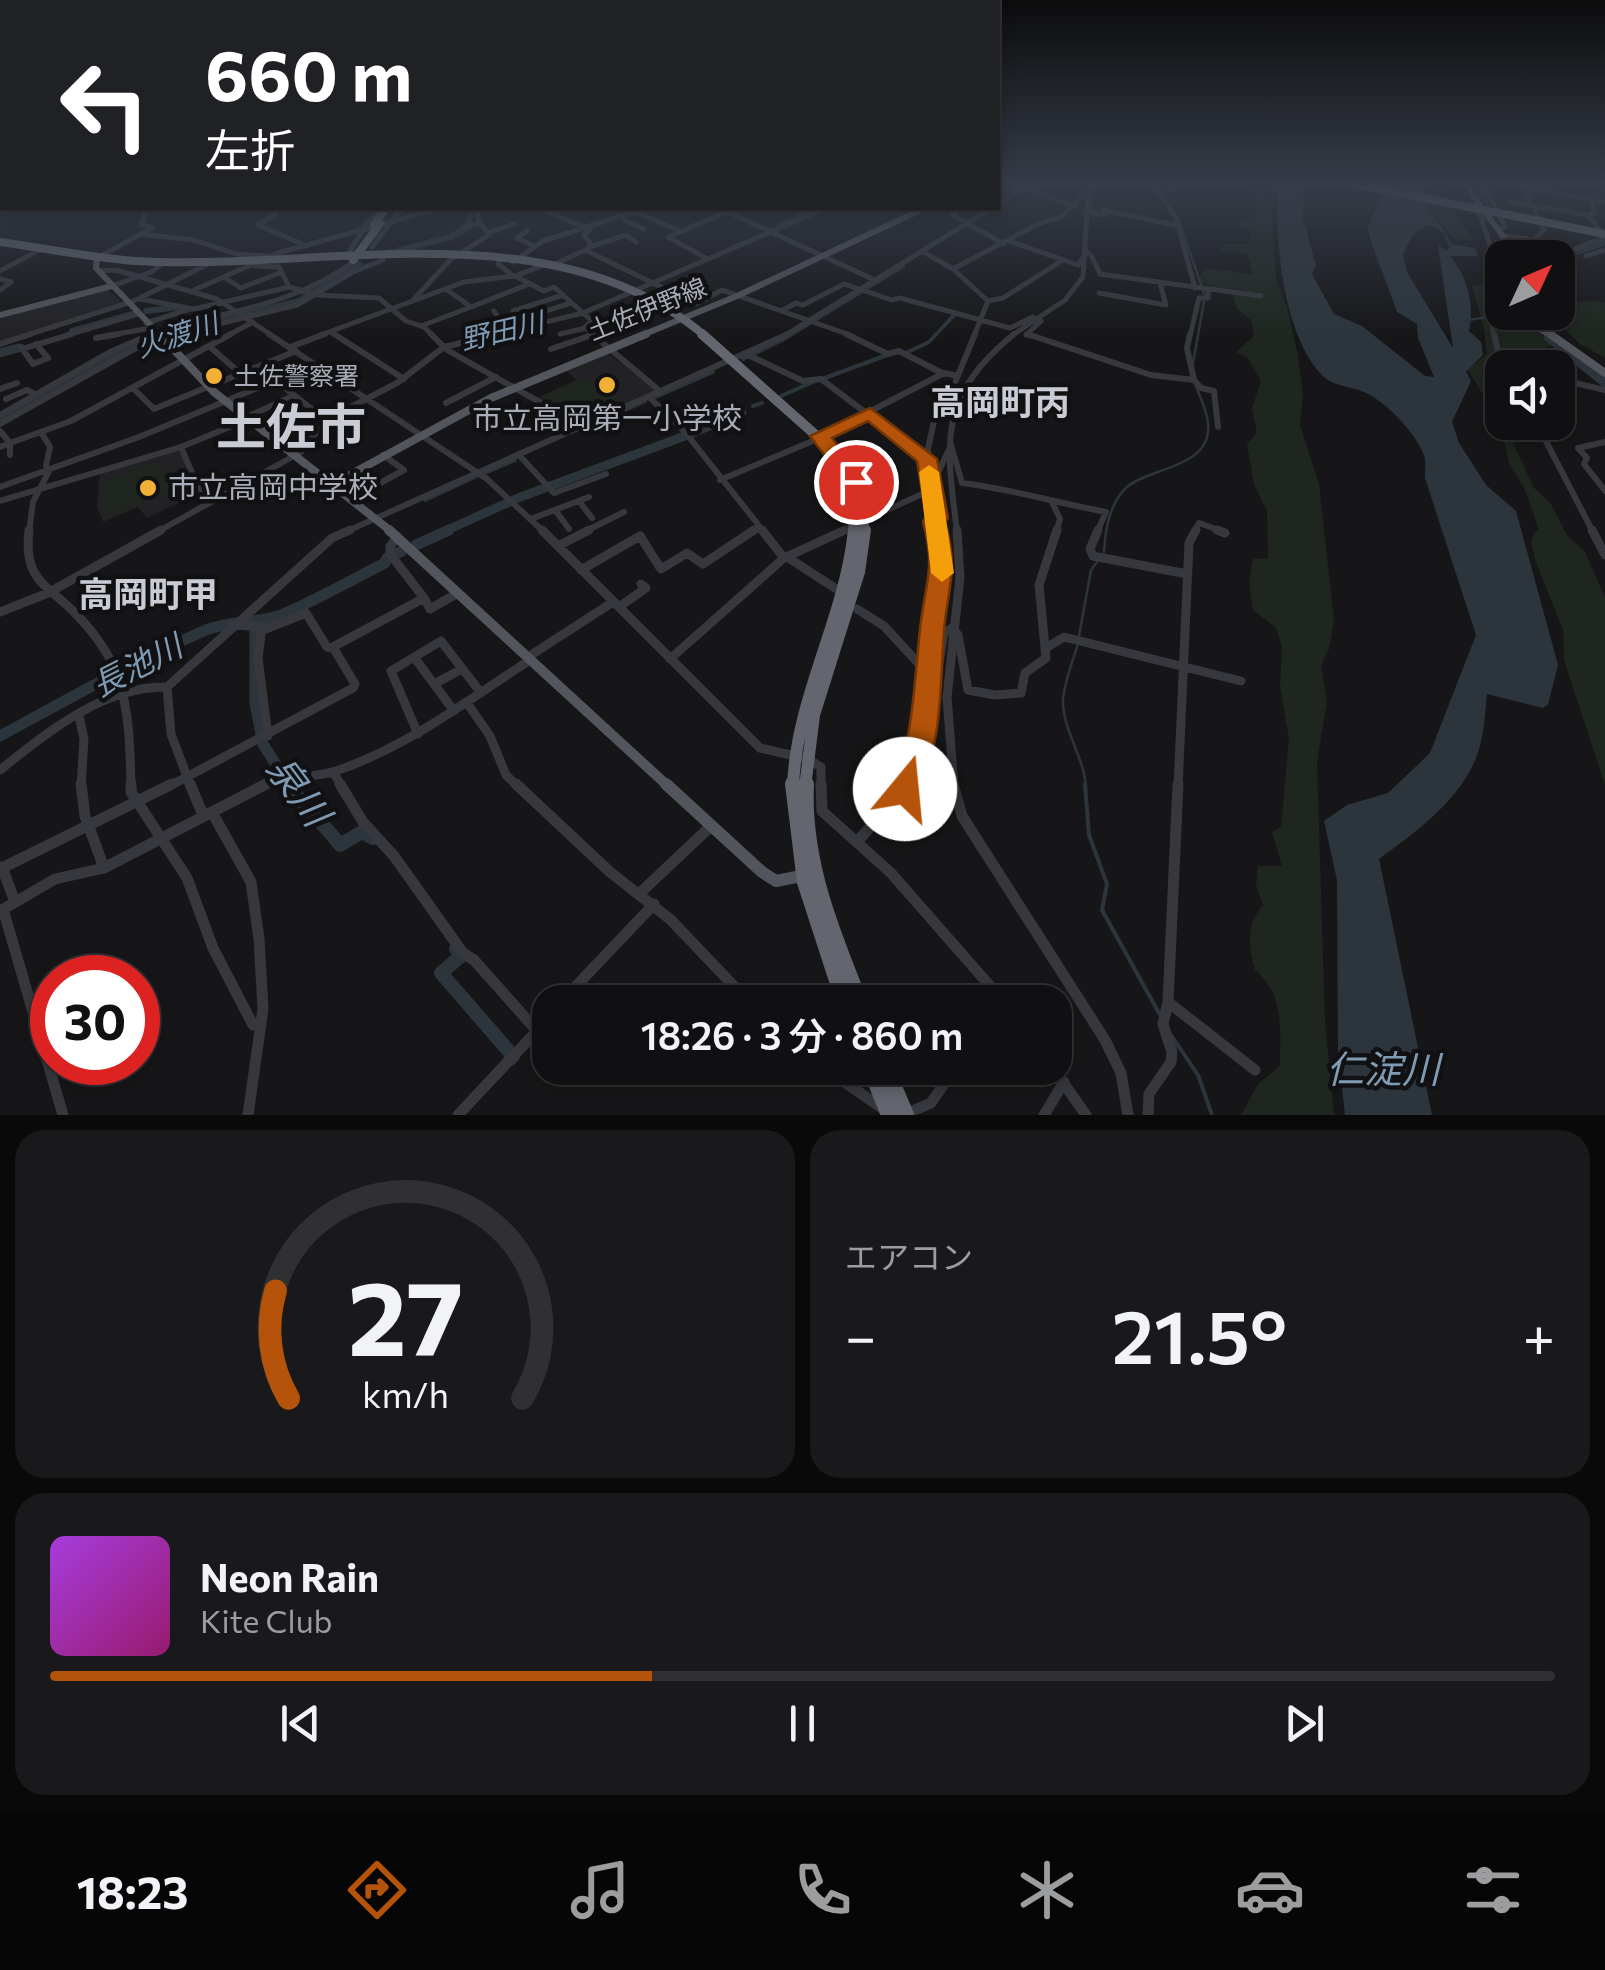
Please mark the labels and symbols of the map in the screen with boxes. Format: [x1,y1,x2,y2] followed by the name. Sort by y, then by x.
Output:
[1485,240,1575,330] north arrow
[583,271,710,345] street label: 土佐伊野線
[457,303,549,356] water label: 野田川
[131,304,225,363] water label: 火渡川
[234,360,359,390] place label: 土佐警察署
[203,365,225,387] marker: 土佐警察署
[596,374,618,396] marker: 市立高岡第一小学校
[930,379,1070,422] district label: 高岡町丙
[216,394,366,455] district label: 土佐市
[472,398,742,435] place label: 市立高岡第一小学校
[814,440,899,525] pin
[168,467,378,504] place label: 市立高岡中学校
[137,477,159,499] marker: 市立高岡中学校
[78,571,218,614] district label: 高岡町甲
[84,623,191,704] water label: 長池川
[853,737,957,841] position arrow
[258,745,344,837] water label: 泉川
[30,955,160,1085] speed limit sign: 30
[1326,1044,1444,1091] water label: 仁淀川

